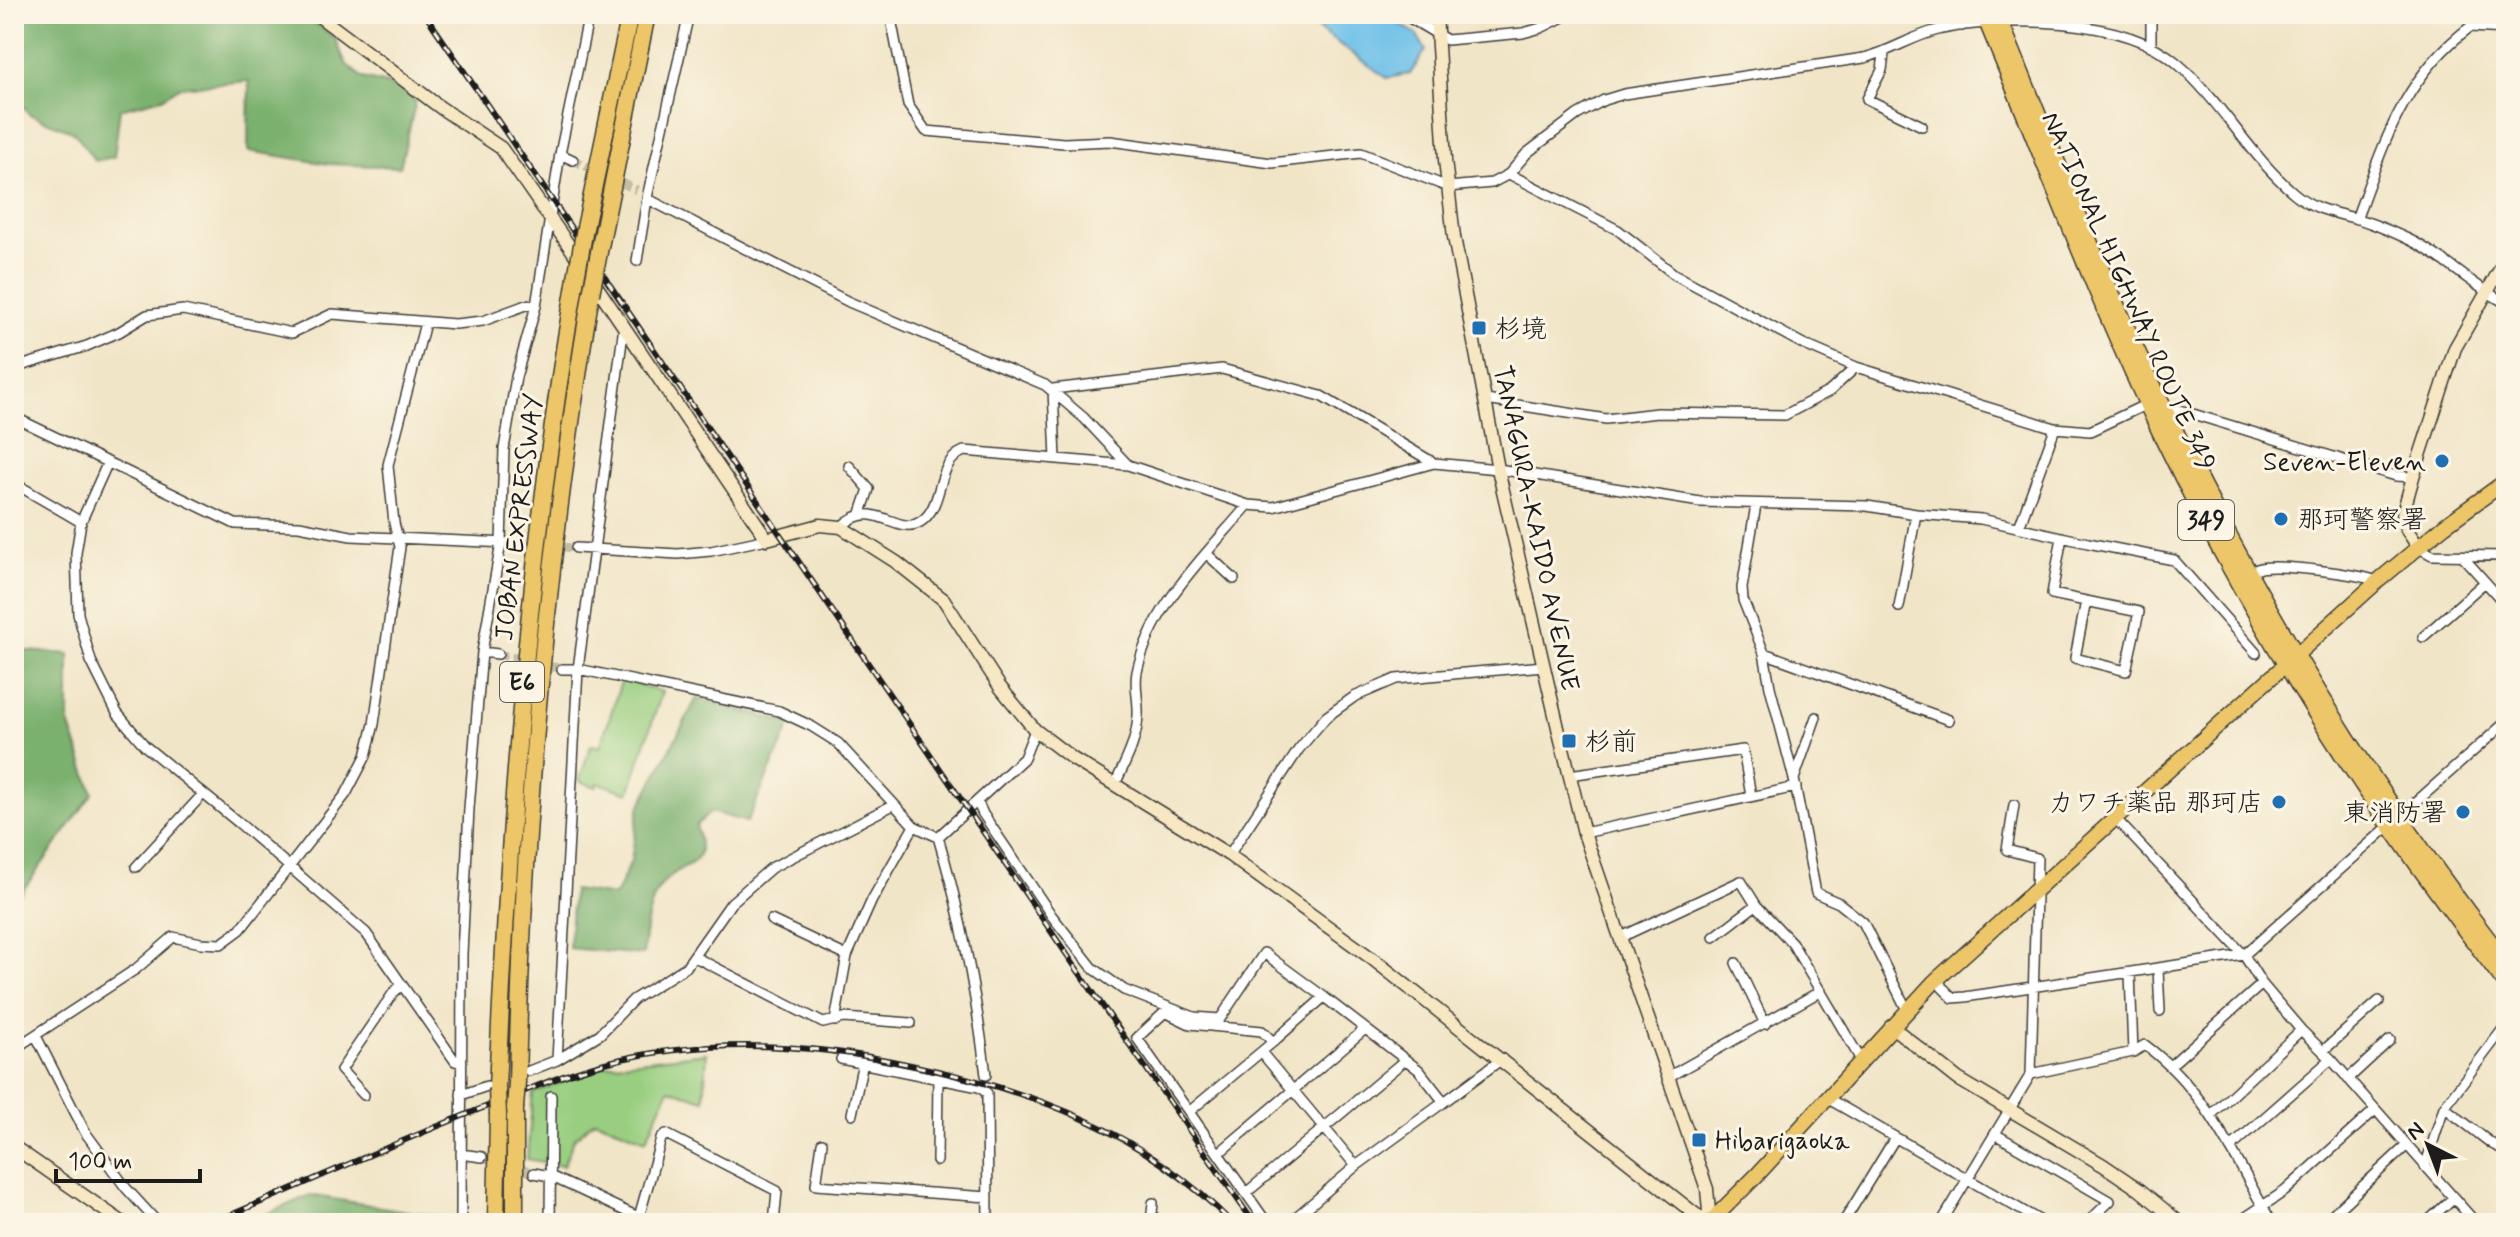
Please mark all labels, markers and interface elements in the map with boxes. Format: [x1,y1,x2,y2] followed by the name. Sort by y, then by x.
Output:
[2032,107,2222,477] street label: NATIONAL HIGHWAY ROUTE 349
[1495,313,1547,347] place label: 杉境
[1470,319,1488,337] marker: 杉境
[1484,362,1586,694] street label: TANAGURA-KAIDO AVENUE
[488,392,552,643] street label: JOBAN EXPRESSWAY
[2263,446,2426,480] place label: Seven-Eleven
[2433,452,2451,470] marker: Seven-Eleven
[2178,500,2234,540] road number: 349
[2297,504,2427,538] place label: 那珂警察署
[2272,510,2290,528] marker: 那珂警察署
[500,662,544,702] road number: E6
[1585,726,1637,760] place label: 杉前
[1560,732,1578,750] marker: 杉前
[2048,787,2263,821] place label: カワチ薬品 那珂店
[2270,793,2288,811] marker: カワチ薬品 那珂店
[2343,797,2447,831] place label: 東消防署
[2454,803,2472,821] marker: 東消防署
[2388,1105,2468,1185] north arrow
[2401,1116,2431,1147] text: N
[1715,1125,1850,1159] place label: Hibarigaoka
[1690,1131,1708,1149] marker: Hibarigaoka
[56,1133,200,1183] scale bar
[68,1147,132,1178] text: 100 m

